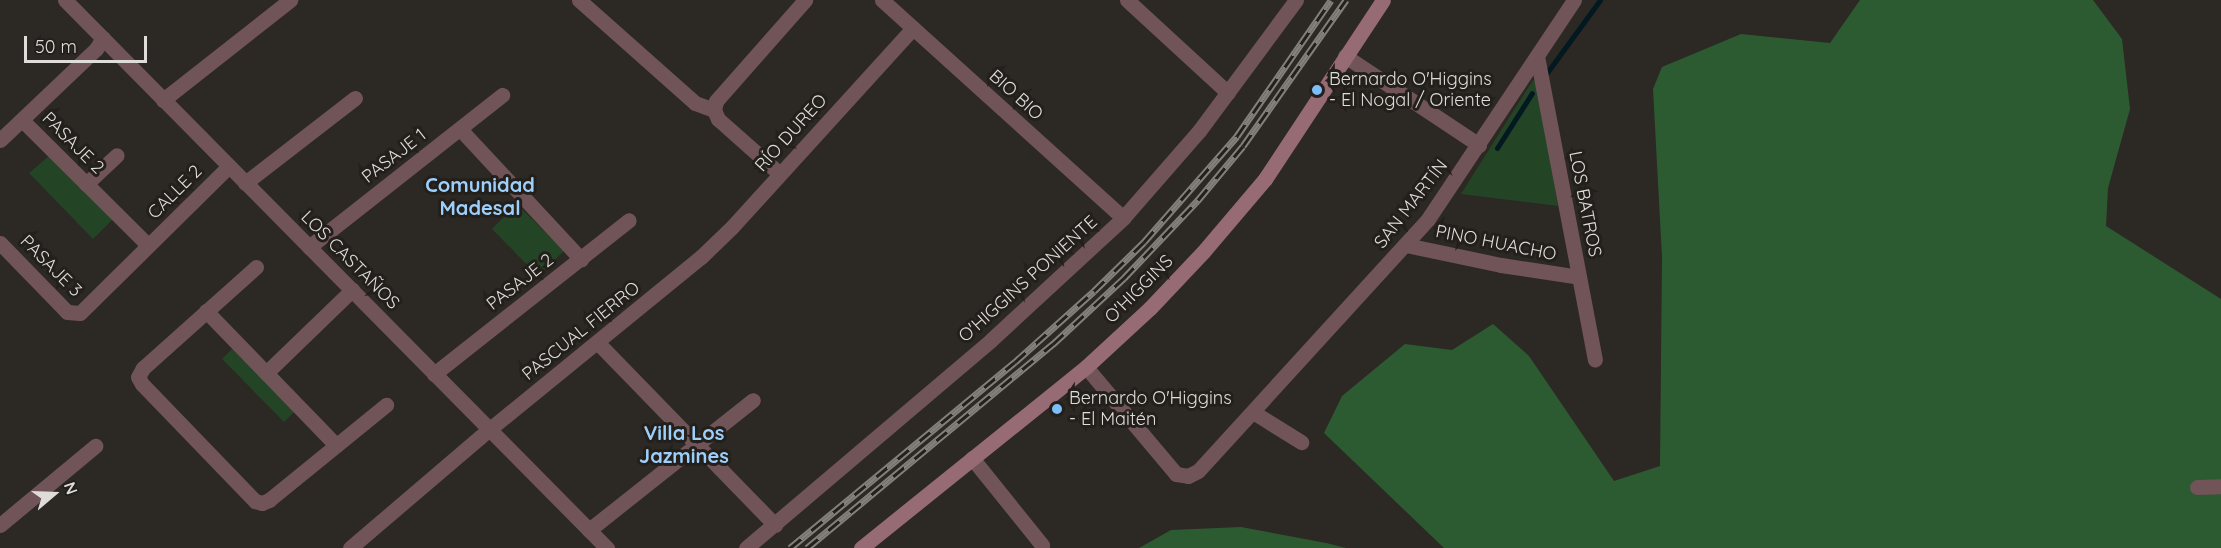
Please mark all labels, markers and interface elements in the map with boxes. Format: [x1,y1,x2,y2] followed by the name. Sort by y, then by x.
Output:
[27,24,150,62] scale bar
[35,35,77,58] text: 50 m
[985,65,1047,125] street label: BIO BIO
[1329,69,1492,112] place label: Bernardo O'Higgins - El Nogal / Oriente
[1310,83,1324,97] marker: Bernardo O'Higgins - El Nogal / Oriente
[750,90,832,176] street label: RÍO DUREO
[37,107,109,179] street label: PASAJE 2
[358,124,430,188] street label: PASAJE 1
[1564,149,1606,259] street label: LOS BATROS
[1370,155,1452,253] street label: SAN MARTÍN
[143,160,207,224] street label: CALLE 2
[425,172,535,219] district label: Comunidad Madesal
[296,206,404,314] street label: LOS CASTAÑOS
[954,211,1102,347] street label: O'HIGGINS PONIENTE
[1434,221,1558,265] street label: PINO HUACHO
[16,231,86,301] street label: PASAJE 3
[482,249,558,315] street label: PASAJE 2
[1100,250,1178,328] street label: O'HIGGINS
[518,277,644,385] street label: PASCUAL FIERRO
[1069,388,1232,430] place label: Bernardo O'Higgins - El Maitén
[1050,402,1064,416] marker: Bernardo O'Higgins - El Maitén
[639,420,729,467] district label: Villa Los Jazmines
[24,464,84,524] north arrow
[60,479,82,497] text: N

